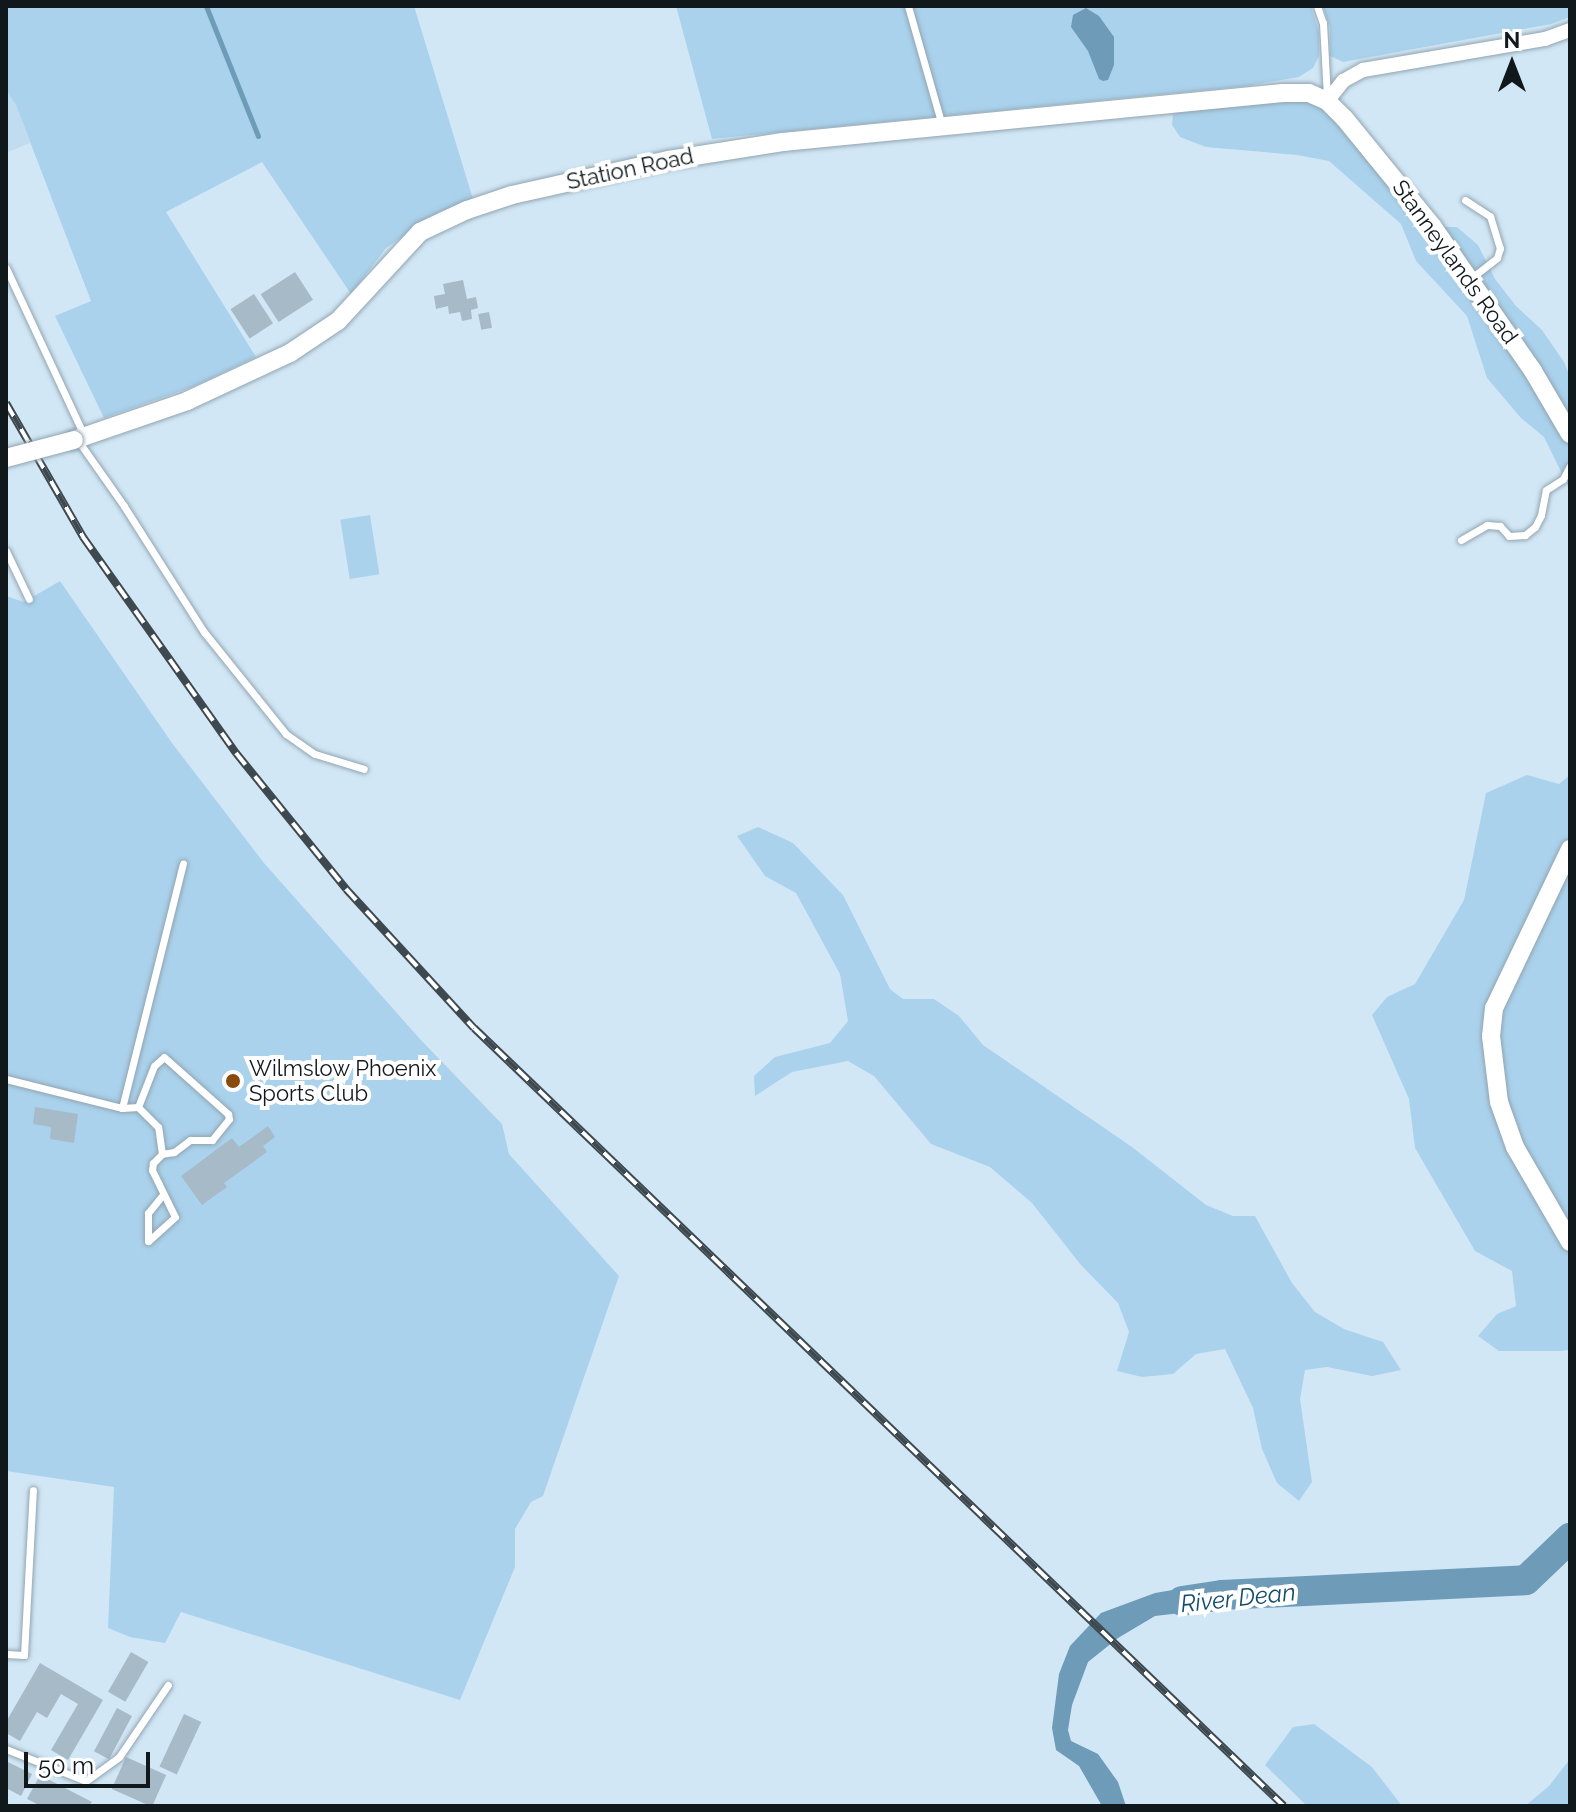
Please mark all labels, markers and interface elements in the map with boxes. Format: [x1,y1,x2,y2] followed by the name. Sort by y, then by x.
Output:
[1472,24,1552,104] north arrow
[1504,27,1520,53] text: N
[564,143,696,195] street label: Station Road
[1387,175,1523,349] street label: Stanneylands Road
[249,1055,437,1106] place label: Wilmslow Phoenix Sports Club
[224,1072,242,1090] marker: Wilmslow Phoenix Sports Club
[1179,1578,1297,1618] water label: River Dean
[28,1736,154,1786] scale bar
[38,1751,94,1780] text: 50 m

